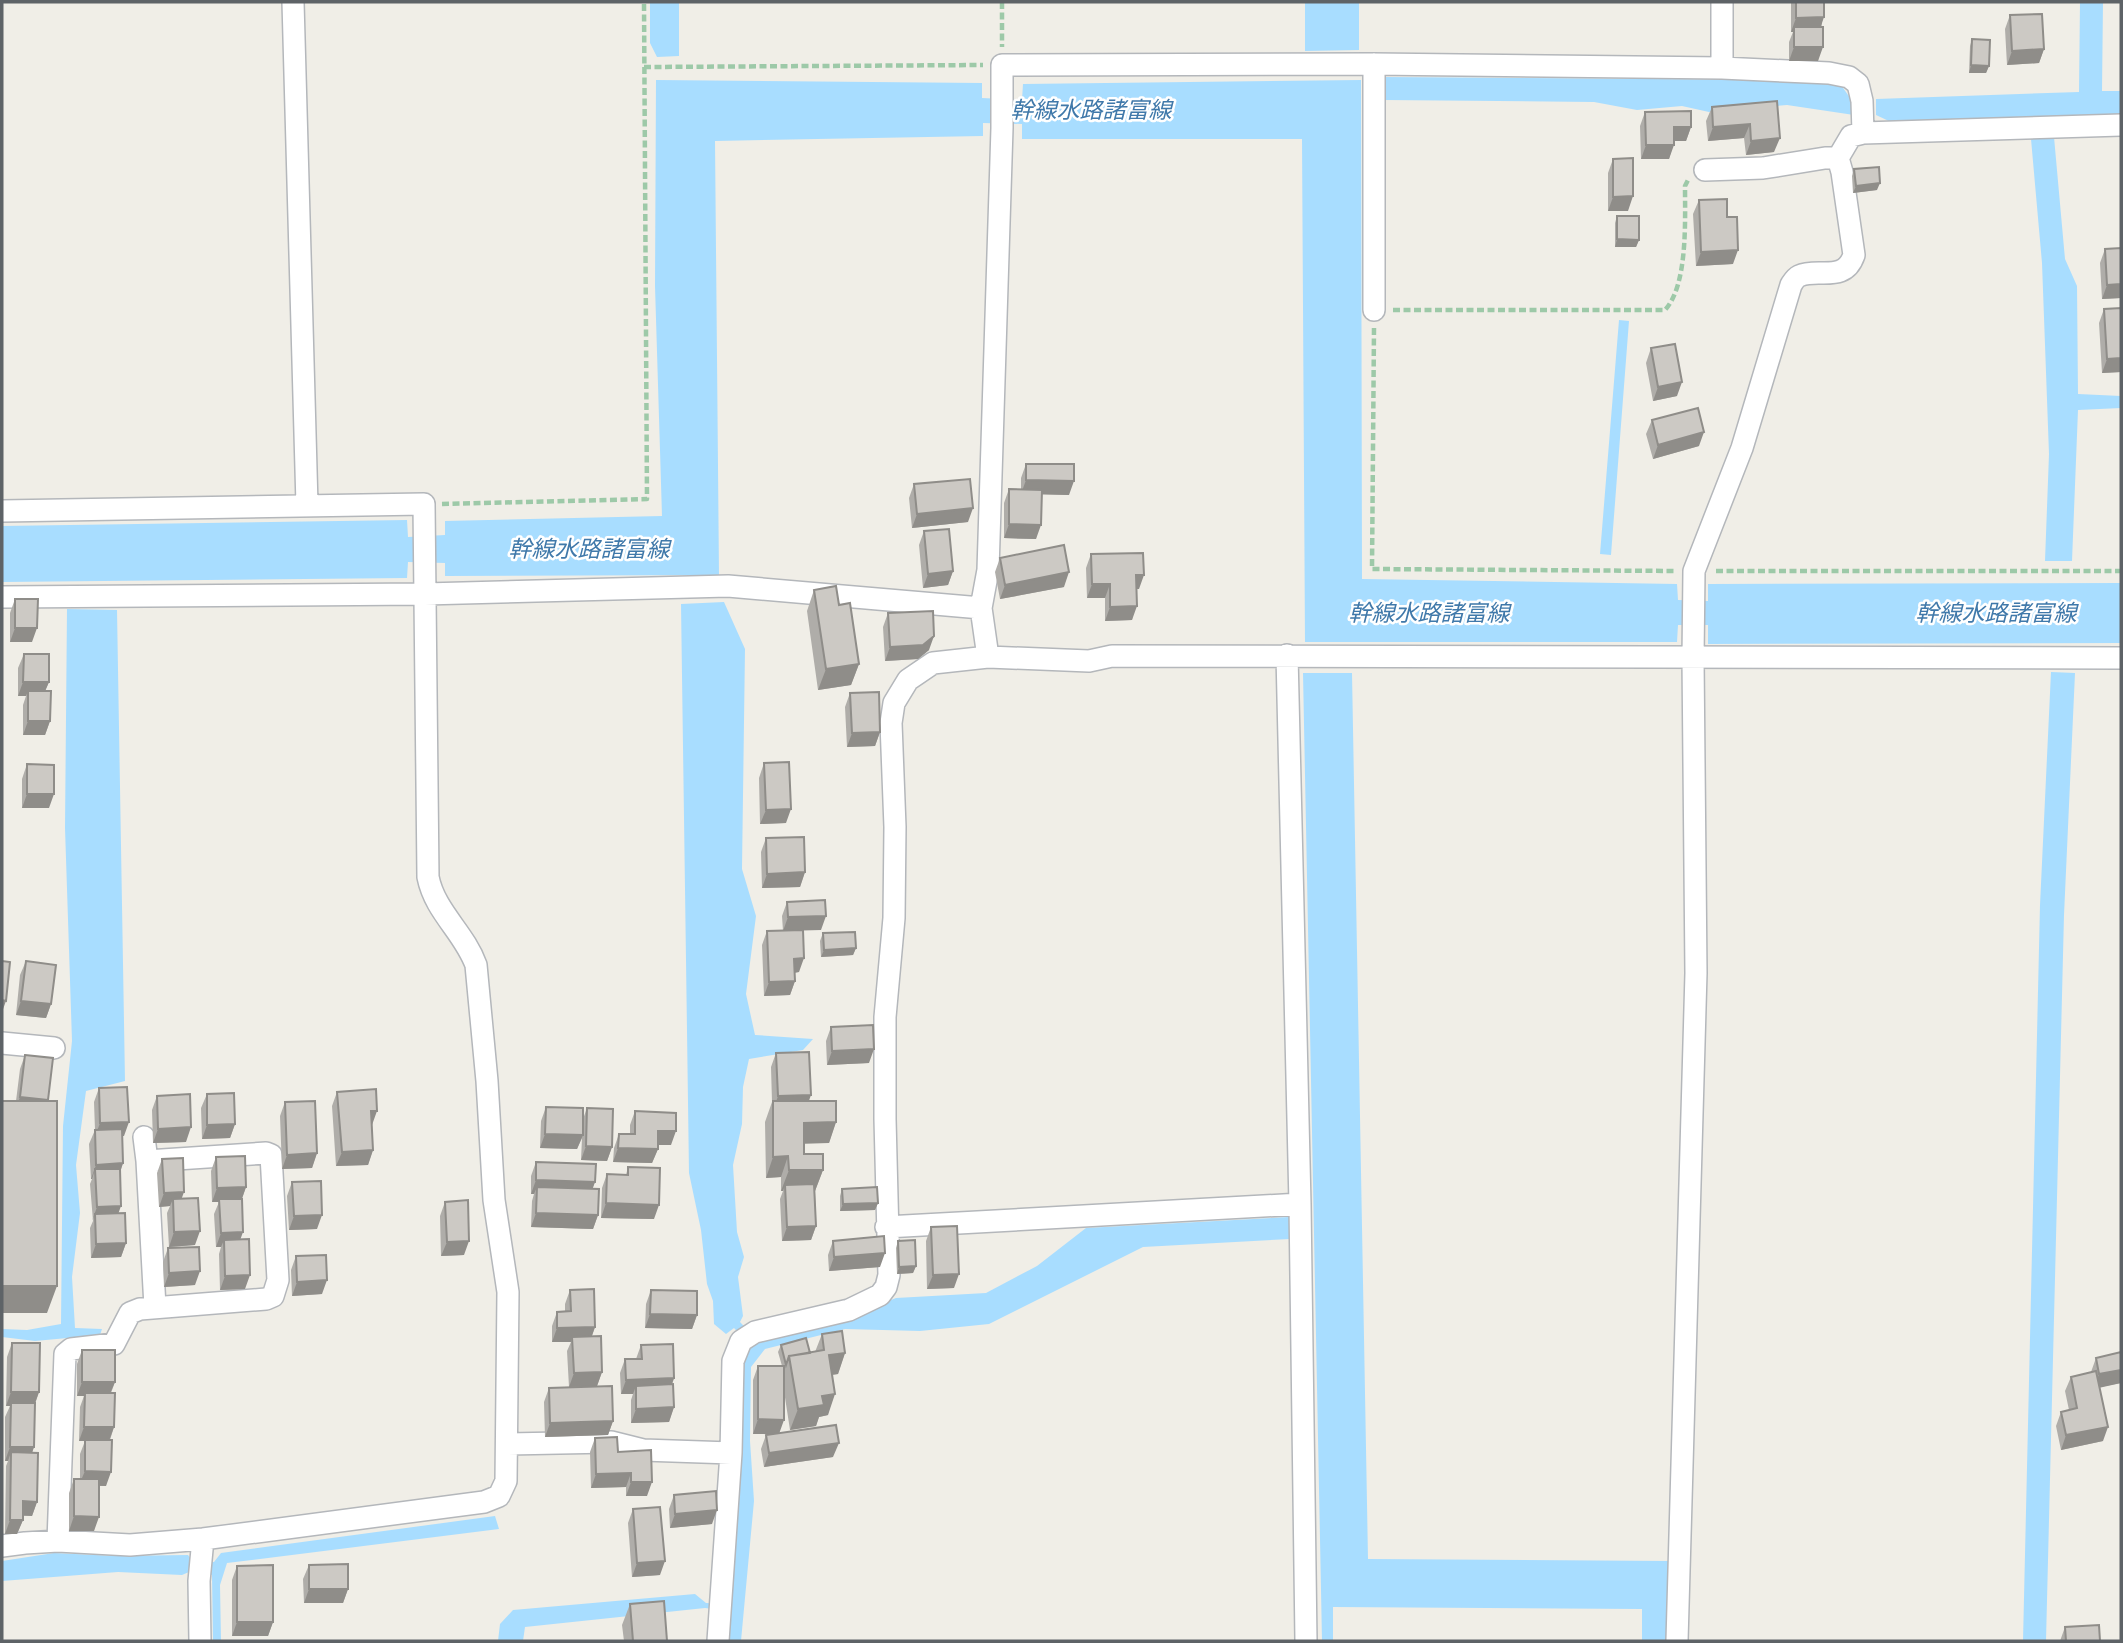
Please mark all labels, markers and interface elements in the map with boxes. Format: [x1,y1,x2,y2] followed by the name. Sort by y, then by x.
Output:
[1011,94,1175,127] water label: 幹線水路諸富線
[509,533,673,566] water label: 幹線水路諸富線
[1349,597,1513,630] water label: 幹線水路諸富線
[1916,597,2080,630] water label: 幹線水路諸富線

